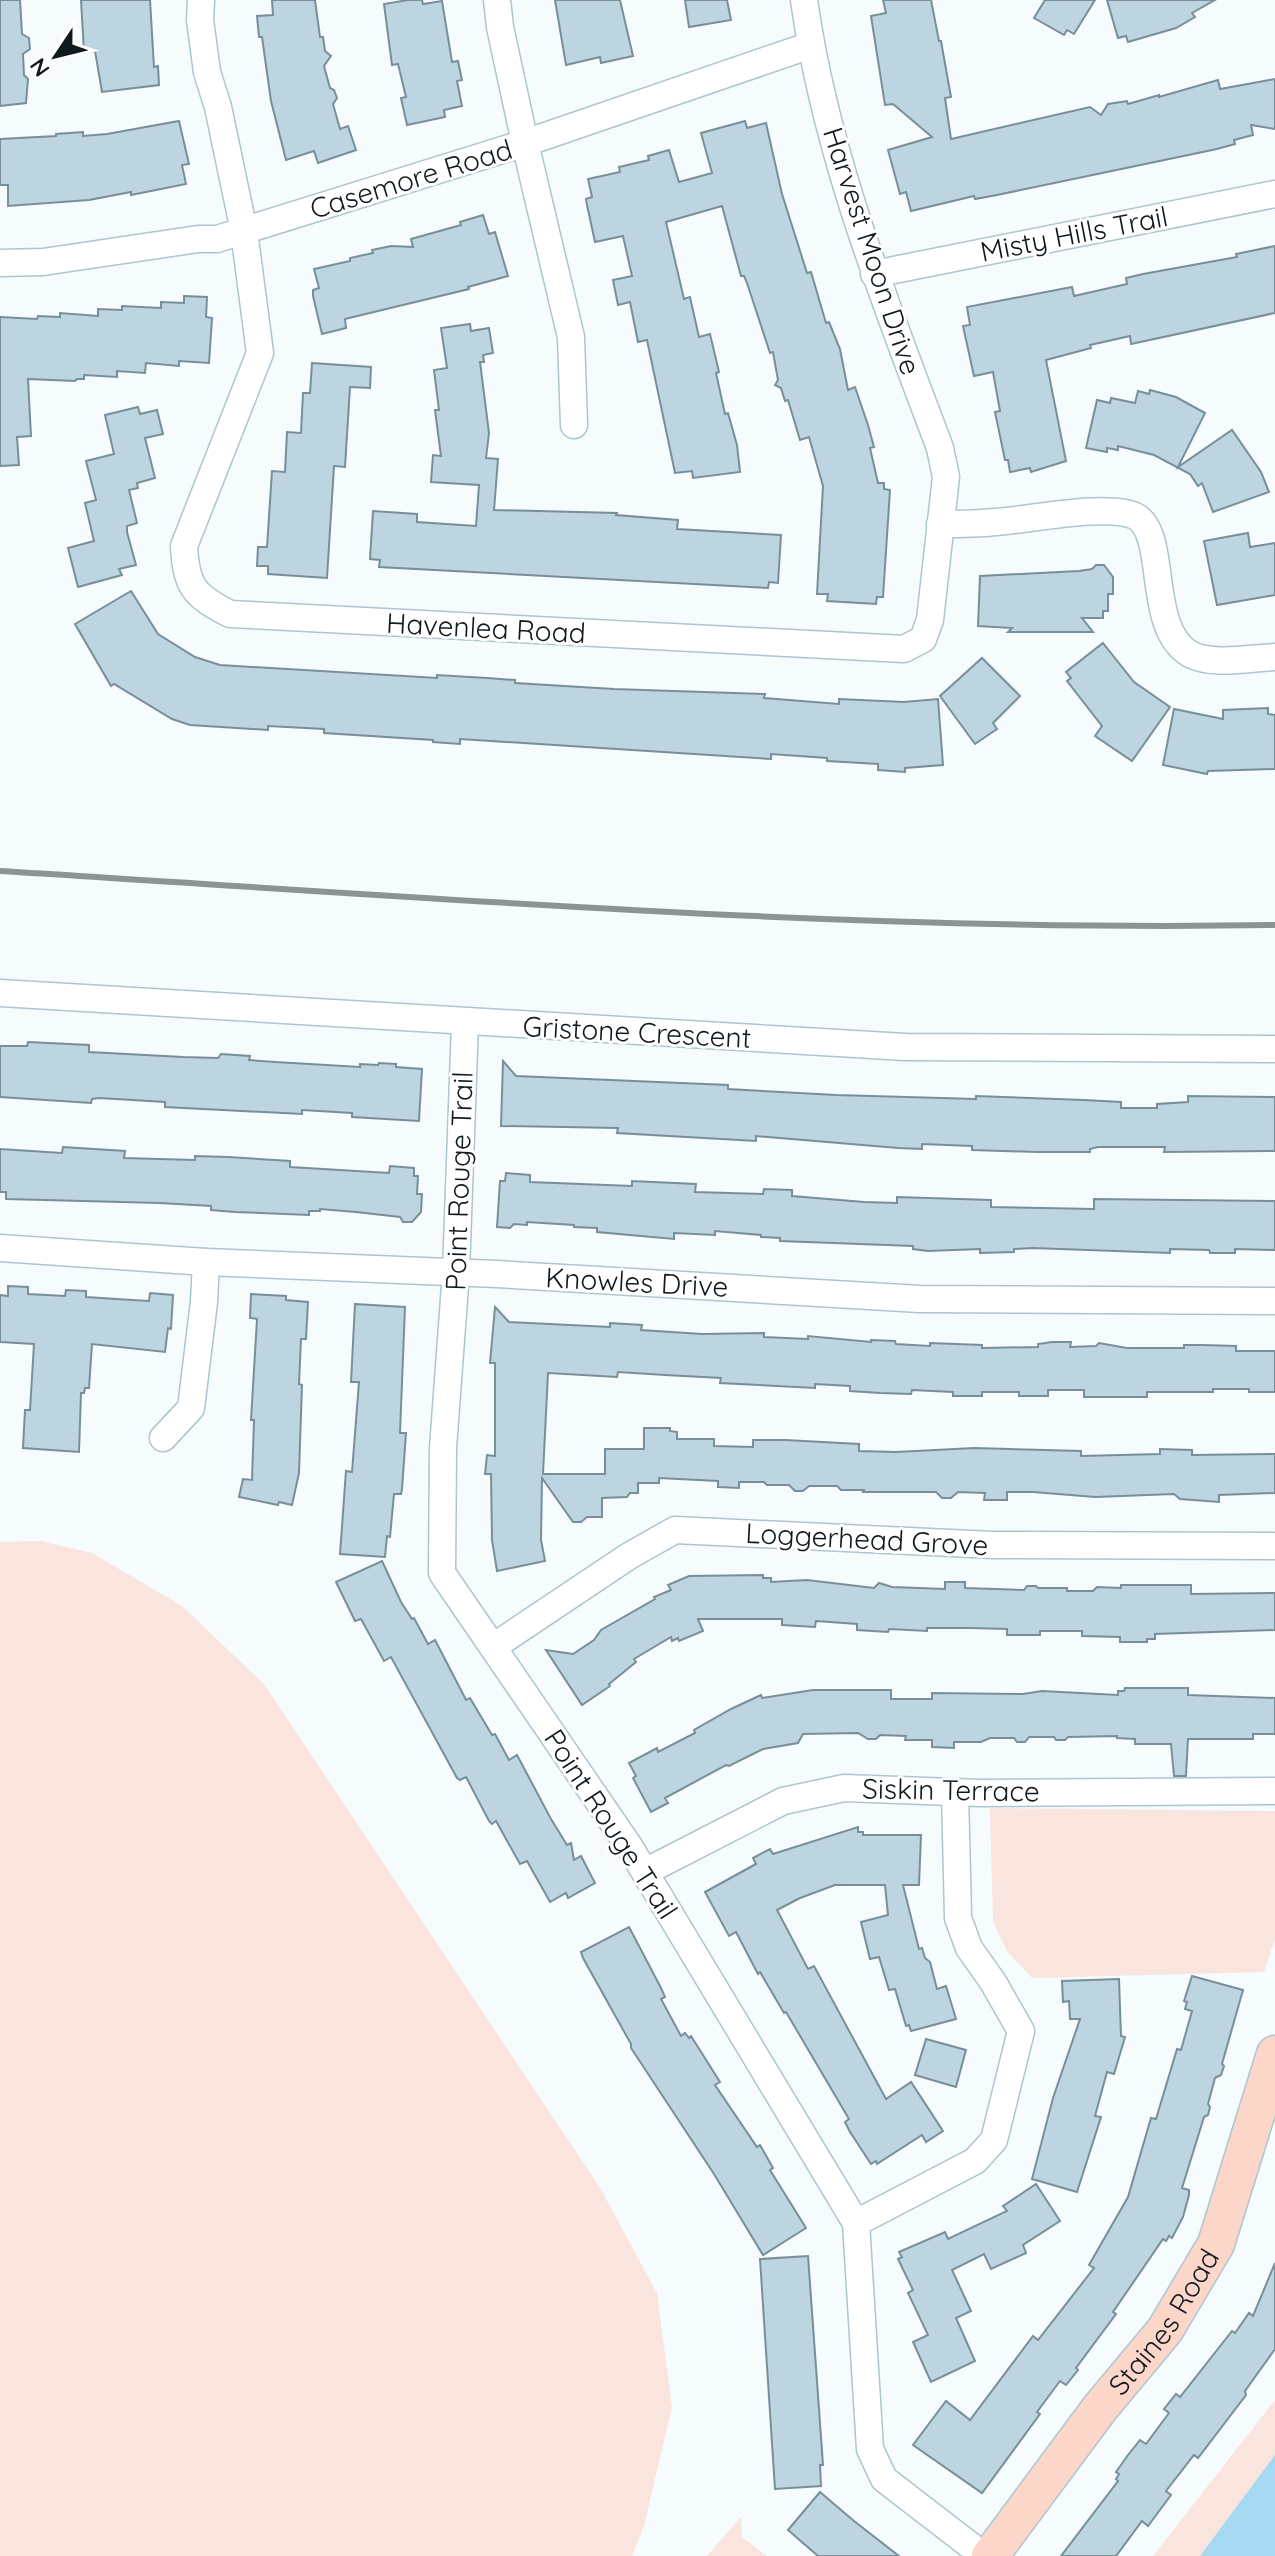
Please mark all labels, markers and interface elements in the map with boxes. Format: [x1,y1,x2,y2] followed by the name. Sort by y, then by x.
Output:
[16,16,96,96] north arrow
[24,53,56,82] text: N
[816,123,929,379] street label: Harvest Moon Drive
[305,131,516,226] street label: Casemore Road
[977,198,1171,269] street label: Misty Hills Trail
[385,605,587,650] street label: Havenlea Road
[522,1008,752,1055] street label: Gristone Crescent
[437,1071,480,1291] street label: Point Rouge Trail
[545,1259,729,1304] street label: Knowles Drive
[745,1515,989,1562] street label: Loggerhead Grove
[537,1722,686,1925] street label: Point Rouge Trail
[862,1770,1040,1809] street label: Siskin Terrace
[1100,2242,1226,2402] street label: Staines Road

